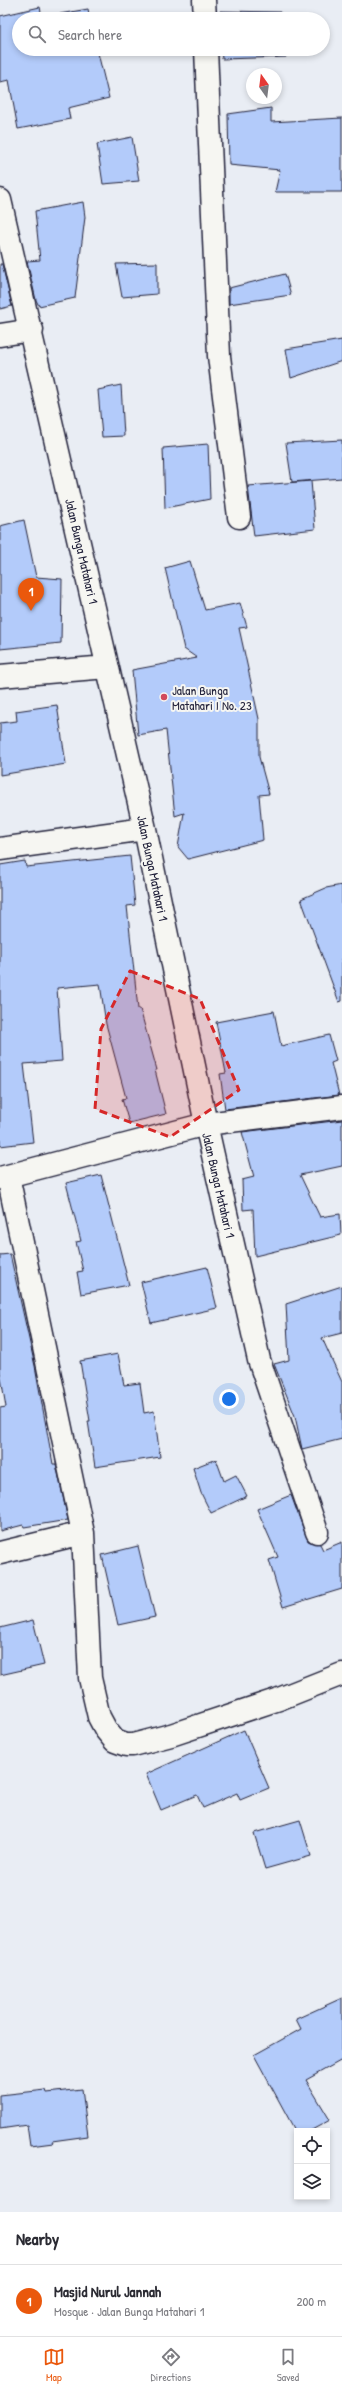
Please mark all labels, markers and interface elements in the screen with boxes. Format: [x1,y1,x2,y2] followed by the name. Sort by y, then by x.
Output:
[12,12,330,56] search box
[26,23,48,45] icon: search
[58,24,122,45] text: Search here
[246,68,282,104] north arrow
[61,497,103,606] street label: Jalan Bunga Matahari 1
[18,578,44,611] pin: 1
[172,681,252,714] place label: Jalan Bunga Matahari I No. 23
[159,692,169,702] marker: Jalan Bunga Matahari I No. 23
[133,814,173,923] street label: Jalan Bunga Matahari 1
[198,1131,240,1240] street label: Jalan Bunga Matahari 1
[219,1389,239,1409] your location
[294,2128,330,2200] map controls
[294,2128,330,2164] button: locate
[294,2164,330,2200] button: layers
[16,2227,59,2250] text: Nearby
[54,2281,161,2302] text: Masjid Nurul Jannah
[27,2292,31,2310] text: 1
[296,2292,326,2310] text: 200 m
[54,2302,204,2320] text: Mosque · Jalan Bunga Matahari 1
[43,2346,65,2384] tab: Map
[151,2346,191,2384] tab: Directions
[277,2346,299,2384] tab: Saved

